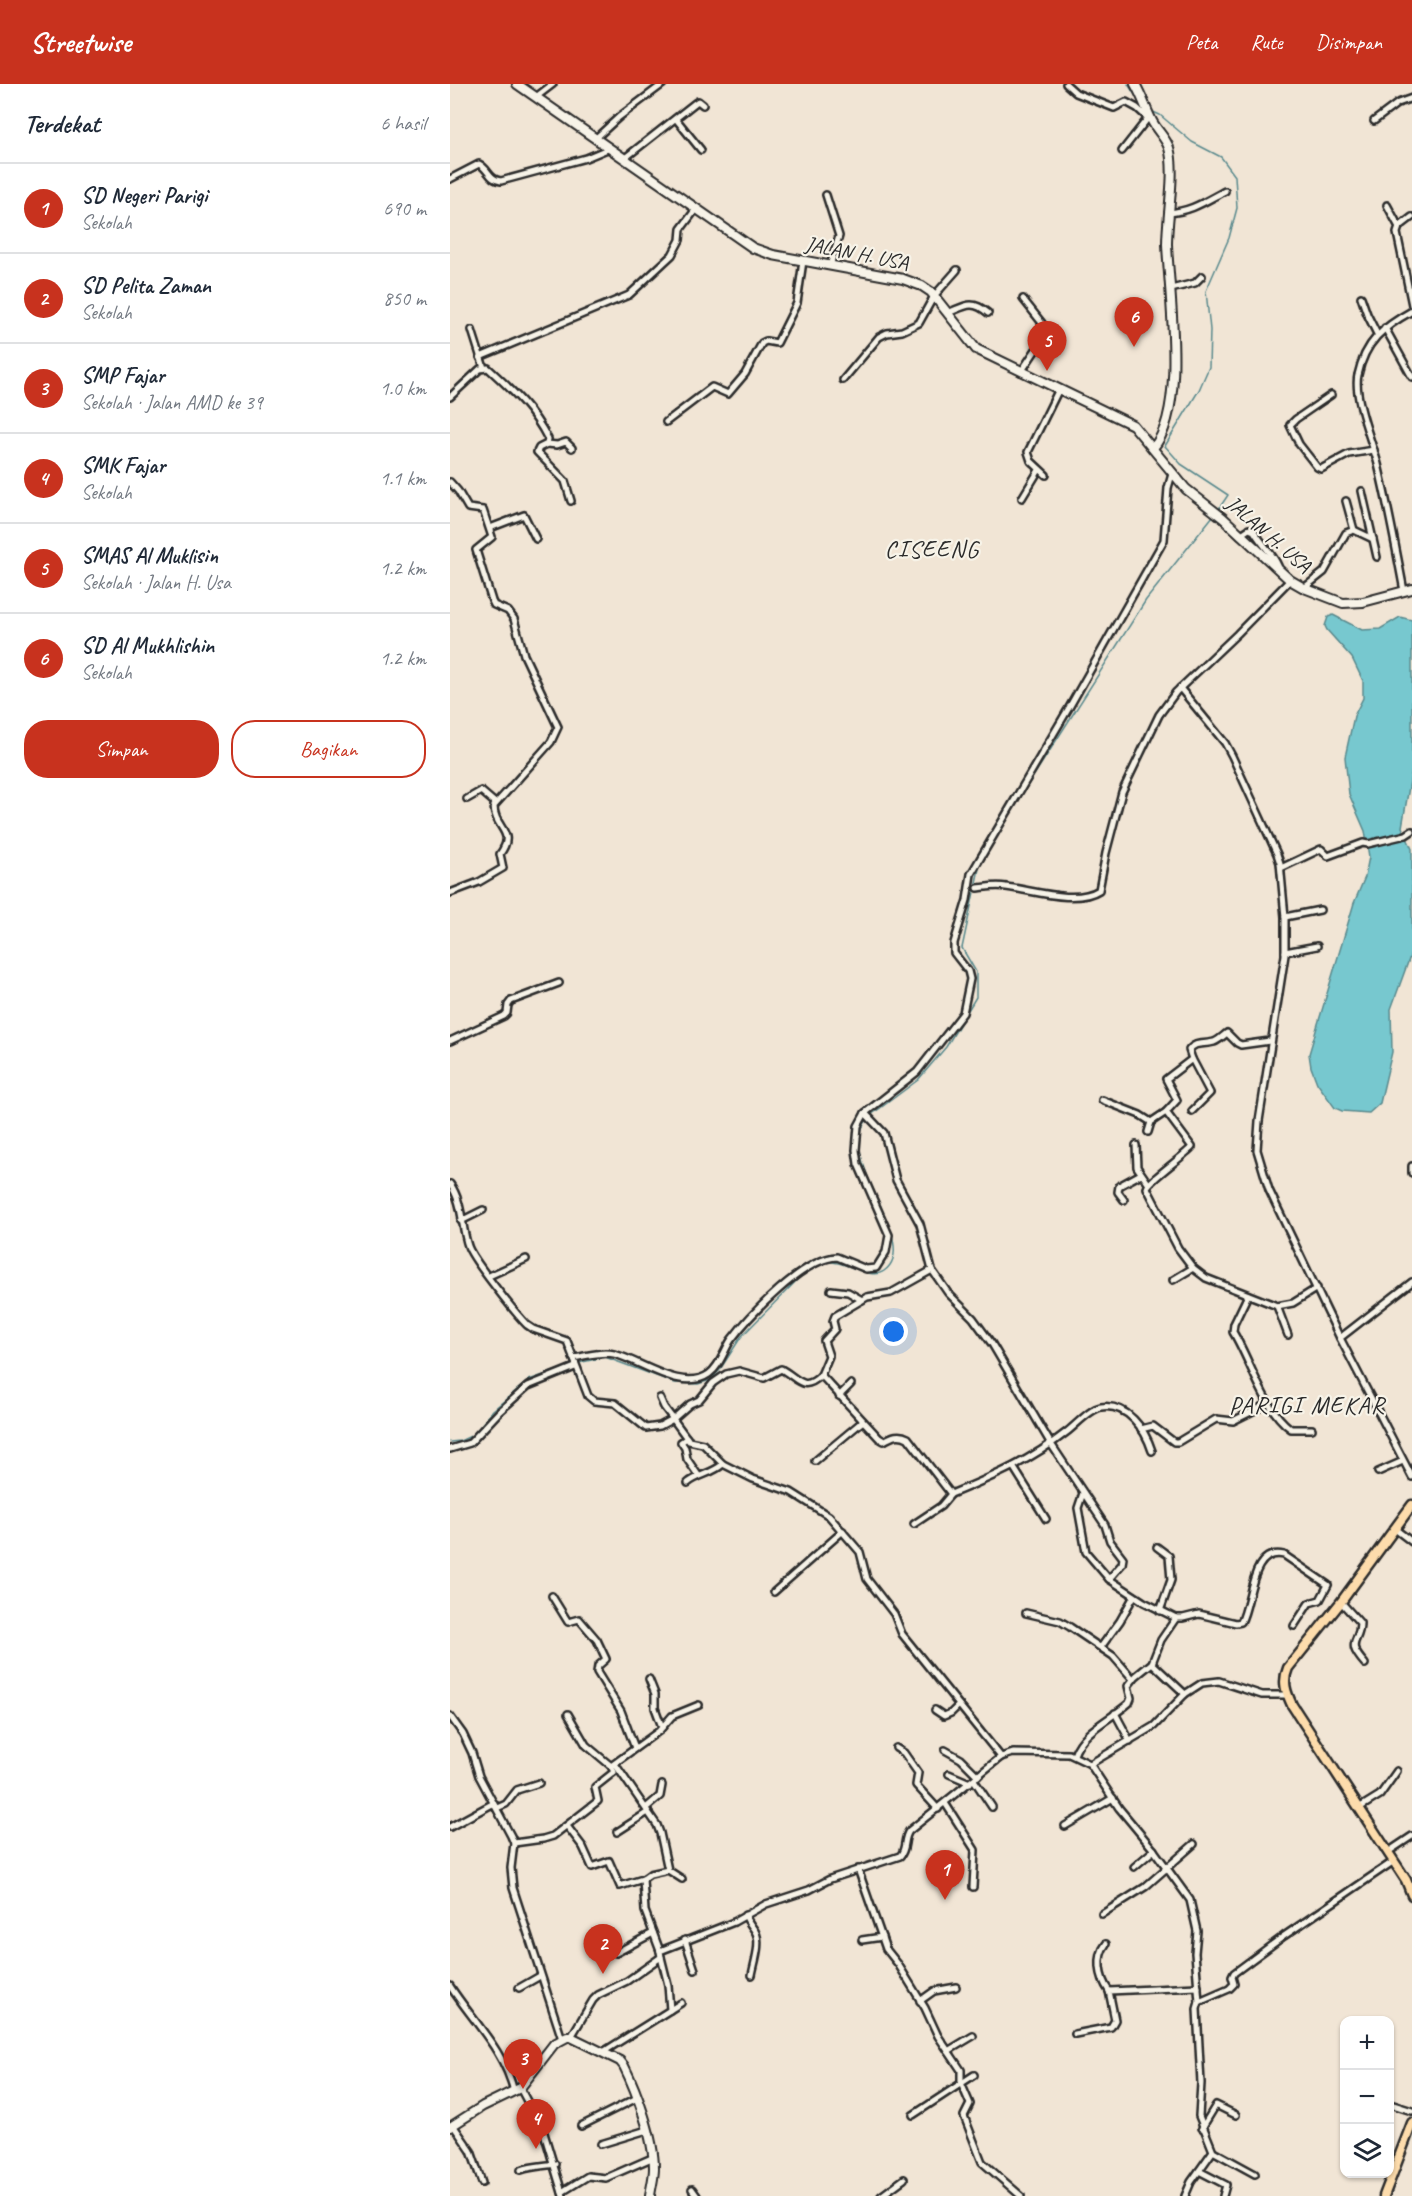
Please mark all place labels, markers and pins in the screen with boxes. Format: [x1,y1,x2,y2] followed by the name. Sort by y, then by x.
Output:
[1114,298,1154,347] pin: 6
[1028,322,1066,371] pin: 5
[926,1850,964,1900] pin: 1
[584,1924,622,1974] pin: 2
[504,2040,542,2089] pin: 3
[516,2100,556,2149] pin: 4

